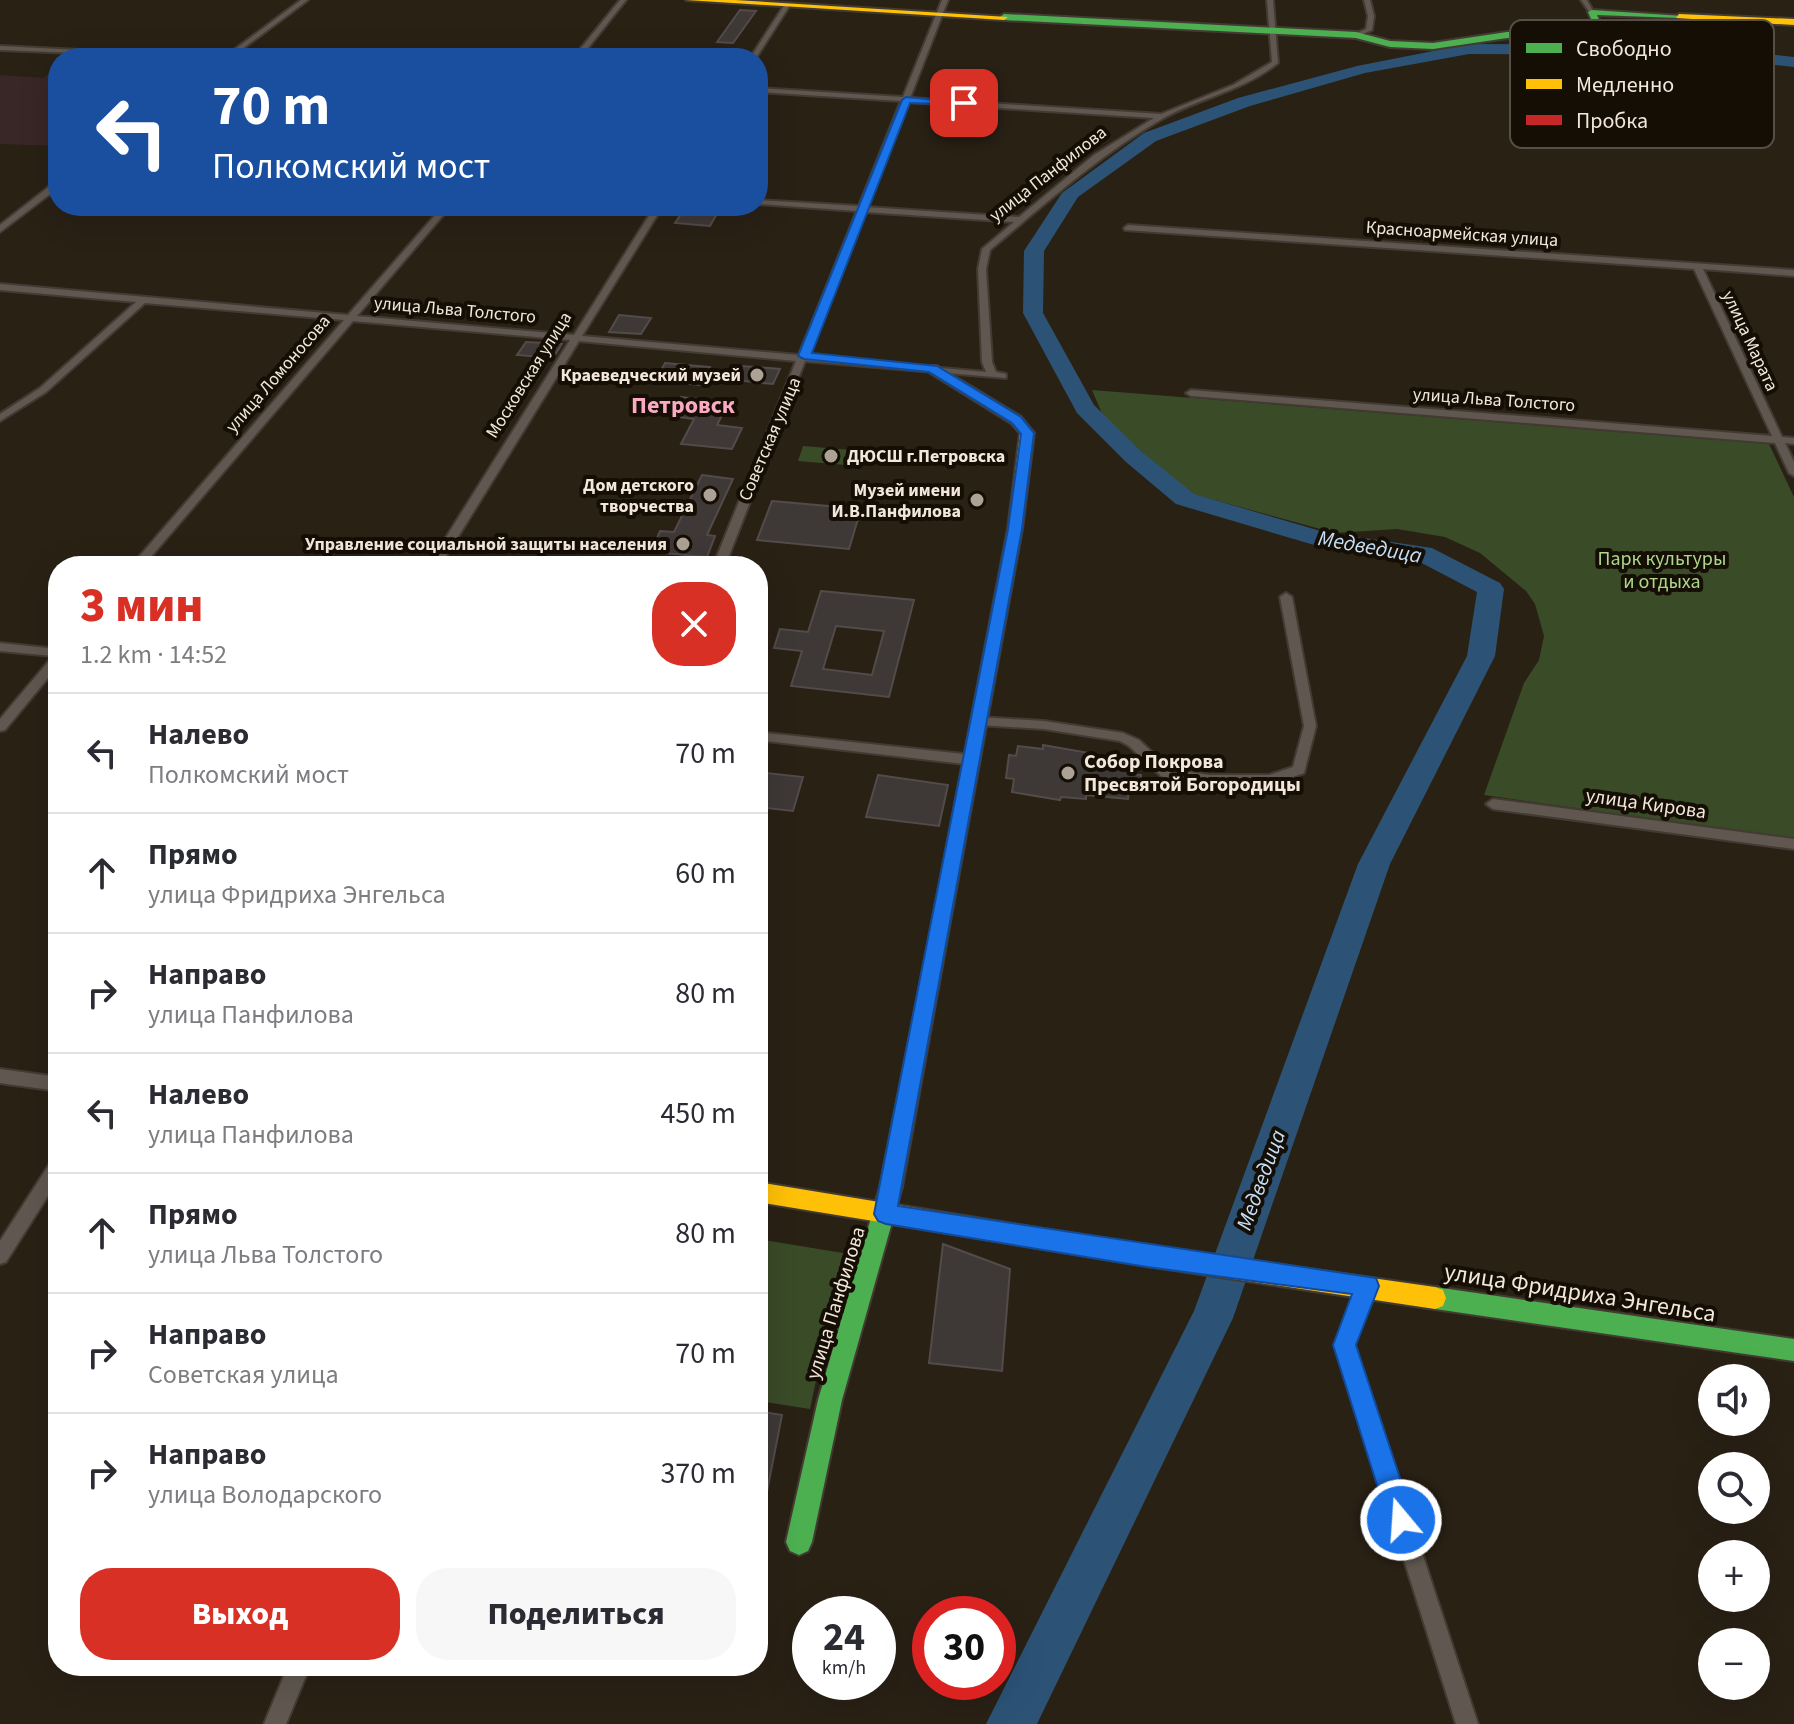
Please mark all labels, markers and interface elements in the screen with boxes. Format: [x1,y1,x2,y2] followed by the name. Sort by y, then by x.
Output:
[1510,20,1774,148] legend
[1576,33,1672,65] text: Свободно
[212,67,330,146] text: 70 m
[930,69,998,137] pin
[1576,69,1674,101] text: Медленно
[80,80,184,184] icon: left
[942,81,986,125] icon: arrive
[1576,105,1648,137] text: Пробка
[984,120,1112,228] street label: улица Панфилова
[212,141,490,192] text: Полкомский мост
[1365,215,1559,253] street label: Красноармейская улица
[1716,287,1784,395] street label: улица Марата
[373,290,537,330] street label: улица Льва Толстого
[480,307,578,443] street label: Московская улица
[220,310,336,438] street label: улица Ломоносова
[560,363,741,388] place label: Краеведческий музей
[748,366,766,384] marker: Краеведческий музей
[733,373,807,505] street label: Советская улица
[1412,382,1576,418] street label: улица Льва Толстого
[631,388,736,423] district label: Петровск
[847,444,1005,469] place label: ДЮСШ г.Петровска
[822,447,840,465] marker: ДЮСШ г.Петровска
[583,473,694,519] place label: Дом детского творчества
[831,478,961,524] place label: Музей имени И.В.Панфилова
[701,486,719,504] marker: Дом детского творчества
[968,491,986,509] marker: Музей имени И.В.Панфилова
[1316,522,1425,572] water label: Медведица
[305,532,667,557] place label: Управление социальной защиты населения
[674,535,692,553] marker: Управление социальной защиты населения
[1598,545,1726,596] park label: Парк культуры и отдыха
[80,572,203,640] text: 3 мин
[652,582,736,666] button: close
[80,636,227,673] text: 1.2 km · 14:52
[148,713,249,756] text: Налево
[80,731,124,775] icon: left
[675,732,736,775] text: 70 m
[1084,748,1301,799] place label: Собор Покрова Пресвятой Богородицы
[148,756,349,793] text: Полкомский мост
[1059,764,1077,782] marker: Собор Покрова Пресвятой Богородицы
[1584,782,1708,826] street label: улица Кирова
[148,833,238,876] text: Прямо
[80,851,124,895] icon: ahead
[675,852,736,895] text: 60 m
[148,876,446,913] text: улица Фридриха Энгельса
[148,953,266,996] text: Направо
[80,971,124,1015] icon: right
[675,972,736,1015] text: 80 m
[148,996,354,1033] text: улица Панфилова
[148,1073,249,1116] text: Налево
[80,1091,124,1135] icon: left
[660,1092,736,1135] text: 450 m
[148,1116,354,1153] text: улица Панфилова
[1228,1125,1294,1235] water label: Медведица
[148,1193,238,1236] text: Прямо
[80,1211,124,1255] icon: ahead
[675,1212,736,1255] text: 80 m
[799,1223,873,1383] street label: улица Панфилова
[148,1236,383,1273] text: улица Льва Толстого
[1442,1254,1718,1332] street label: улица Фридриха Энгельса
[148,1313,266,1356] text: Направо
[80,1331,124,1375] icon: right
[675,1332,736,1375] text: 70 m
[148,1356,339,1393] text: Советская улица
[1698,1364,1770,1700] map controls
[1698,1364,1770,1436] button: sound
[148,1433,266,1476] text: Направо
[80,1451,124,1495] icon: right
[660,1452,736,1495] text: 370 m
[1698,1452,1770,1524] button: search
[148,1476,382,1513] text: улица Володарского
[1359,1478,1443,1562] position arrow
[1698,1540,1770,1612] button: +
[80,1568,400,1660] button: Выход
[416,1568,736,1660] button: Поделиться
[912,1596,1016,1700] speed limit sign: 30
[823,1609,865,1666] text: 24
[1698,1628,1770,1700] button: −
[822,1654,866,1682] text: km/h

